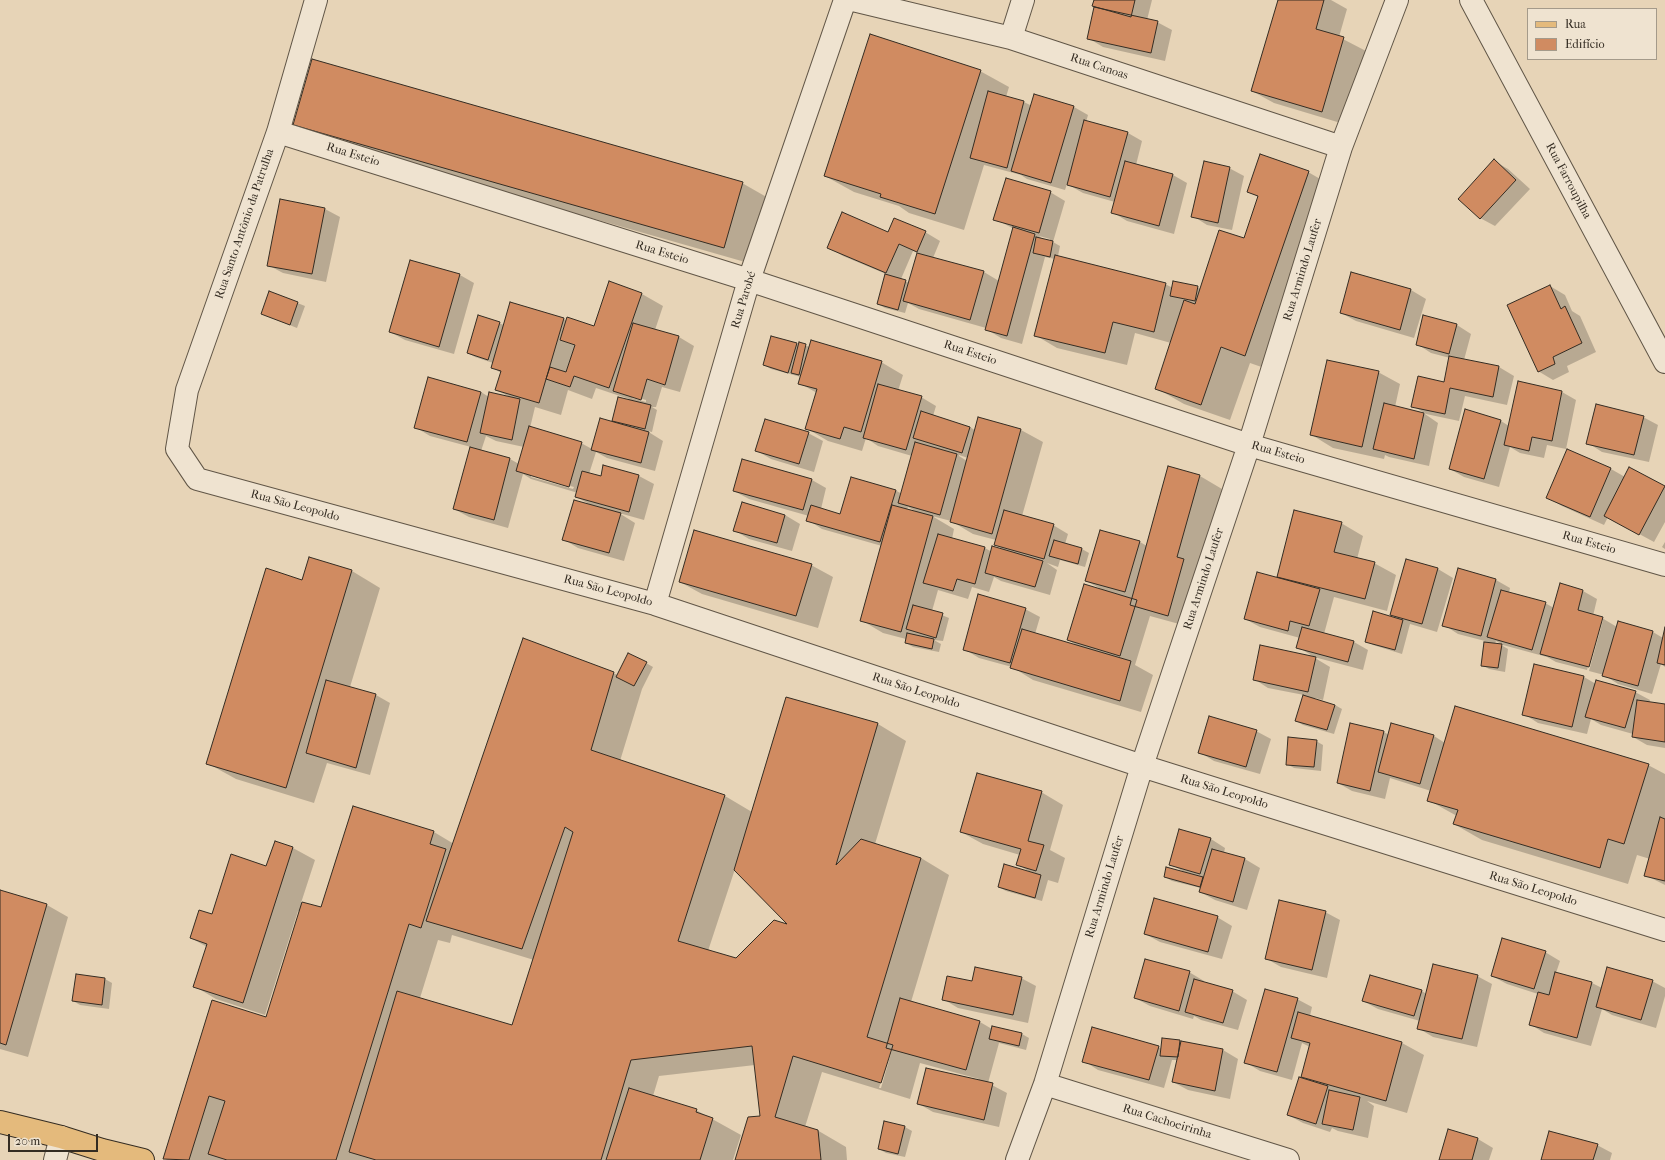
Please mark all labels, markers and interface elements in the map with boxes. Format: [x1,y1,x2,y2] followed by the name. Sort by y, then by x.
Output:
[1527,8,1657,60] legend
[1565,17,1586,31] text: Rua
[1565,37,1605,51] text: Edifício
[1068,51,1130,83] street label: Rua Canoas
[325,140,381,170] street label: Rua Esteio
[1542,141,1594,221] street label: Rua Farroupilha
[212,147,278,301] street label: Rua Santo Antônio da Patrulha
[1281,217,1325,323] street label: Rua Armindo Laufer
[634,238,690,268] street label: Rua Esteio
[728,269,760,331] street label: Rua Parobé
[942,338,998,368] street label: Rua Esteio
[1250,439,1306,467] street label: Rua Esteio
[249,487,341,525] street label: Rua São Leopoldo
[1181,526,1227,632] street label: Rua Armindo Laufer
[1561,529,1617,557] street label: Rua Esteio
[562,572,654,610] street label: Rua São Leopoldo
[870,670,962,712] street label: Rua São Leopoldo
[1178,772,1270,812] street label: Rua São Leopoldo
[1083,834,1127,940] street label: Rua Armindo Laufer
[1487,869,1579,909] street label: Rua São Leopoldo
[1121,1102,1213,1142] street label: Rua Cachoeirinha
[10,1126,100,1152] scale bar
[15,1134,40,1148] text: 20 m

